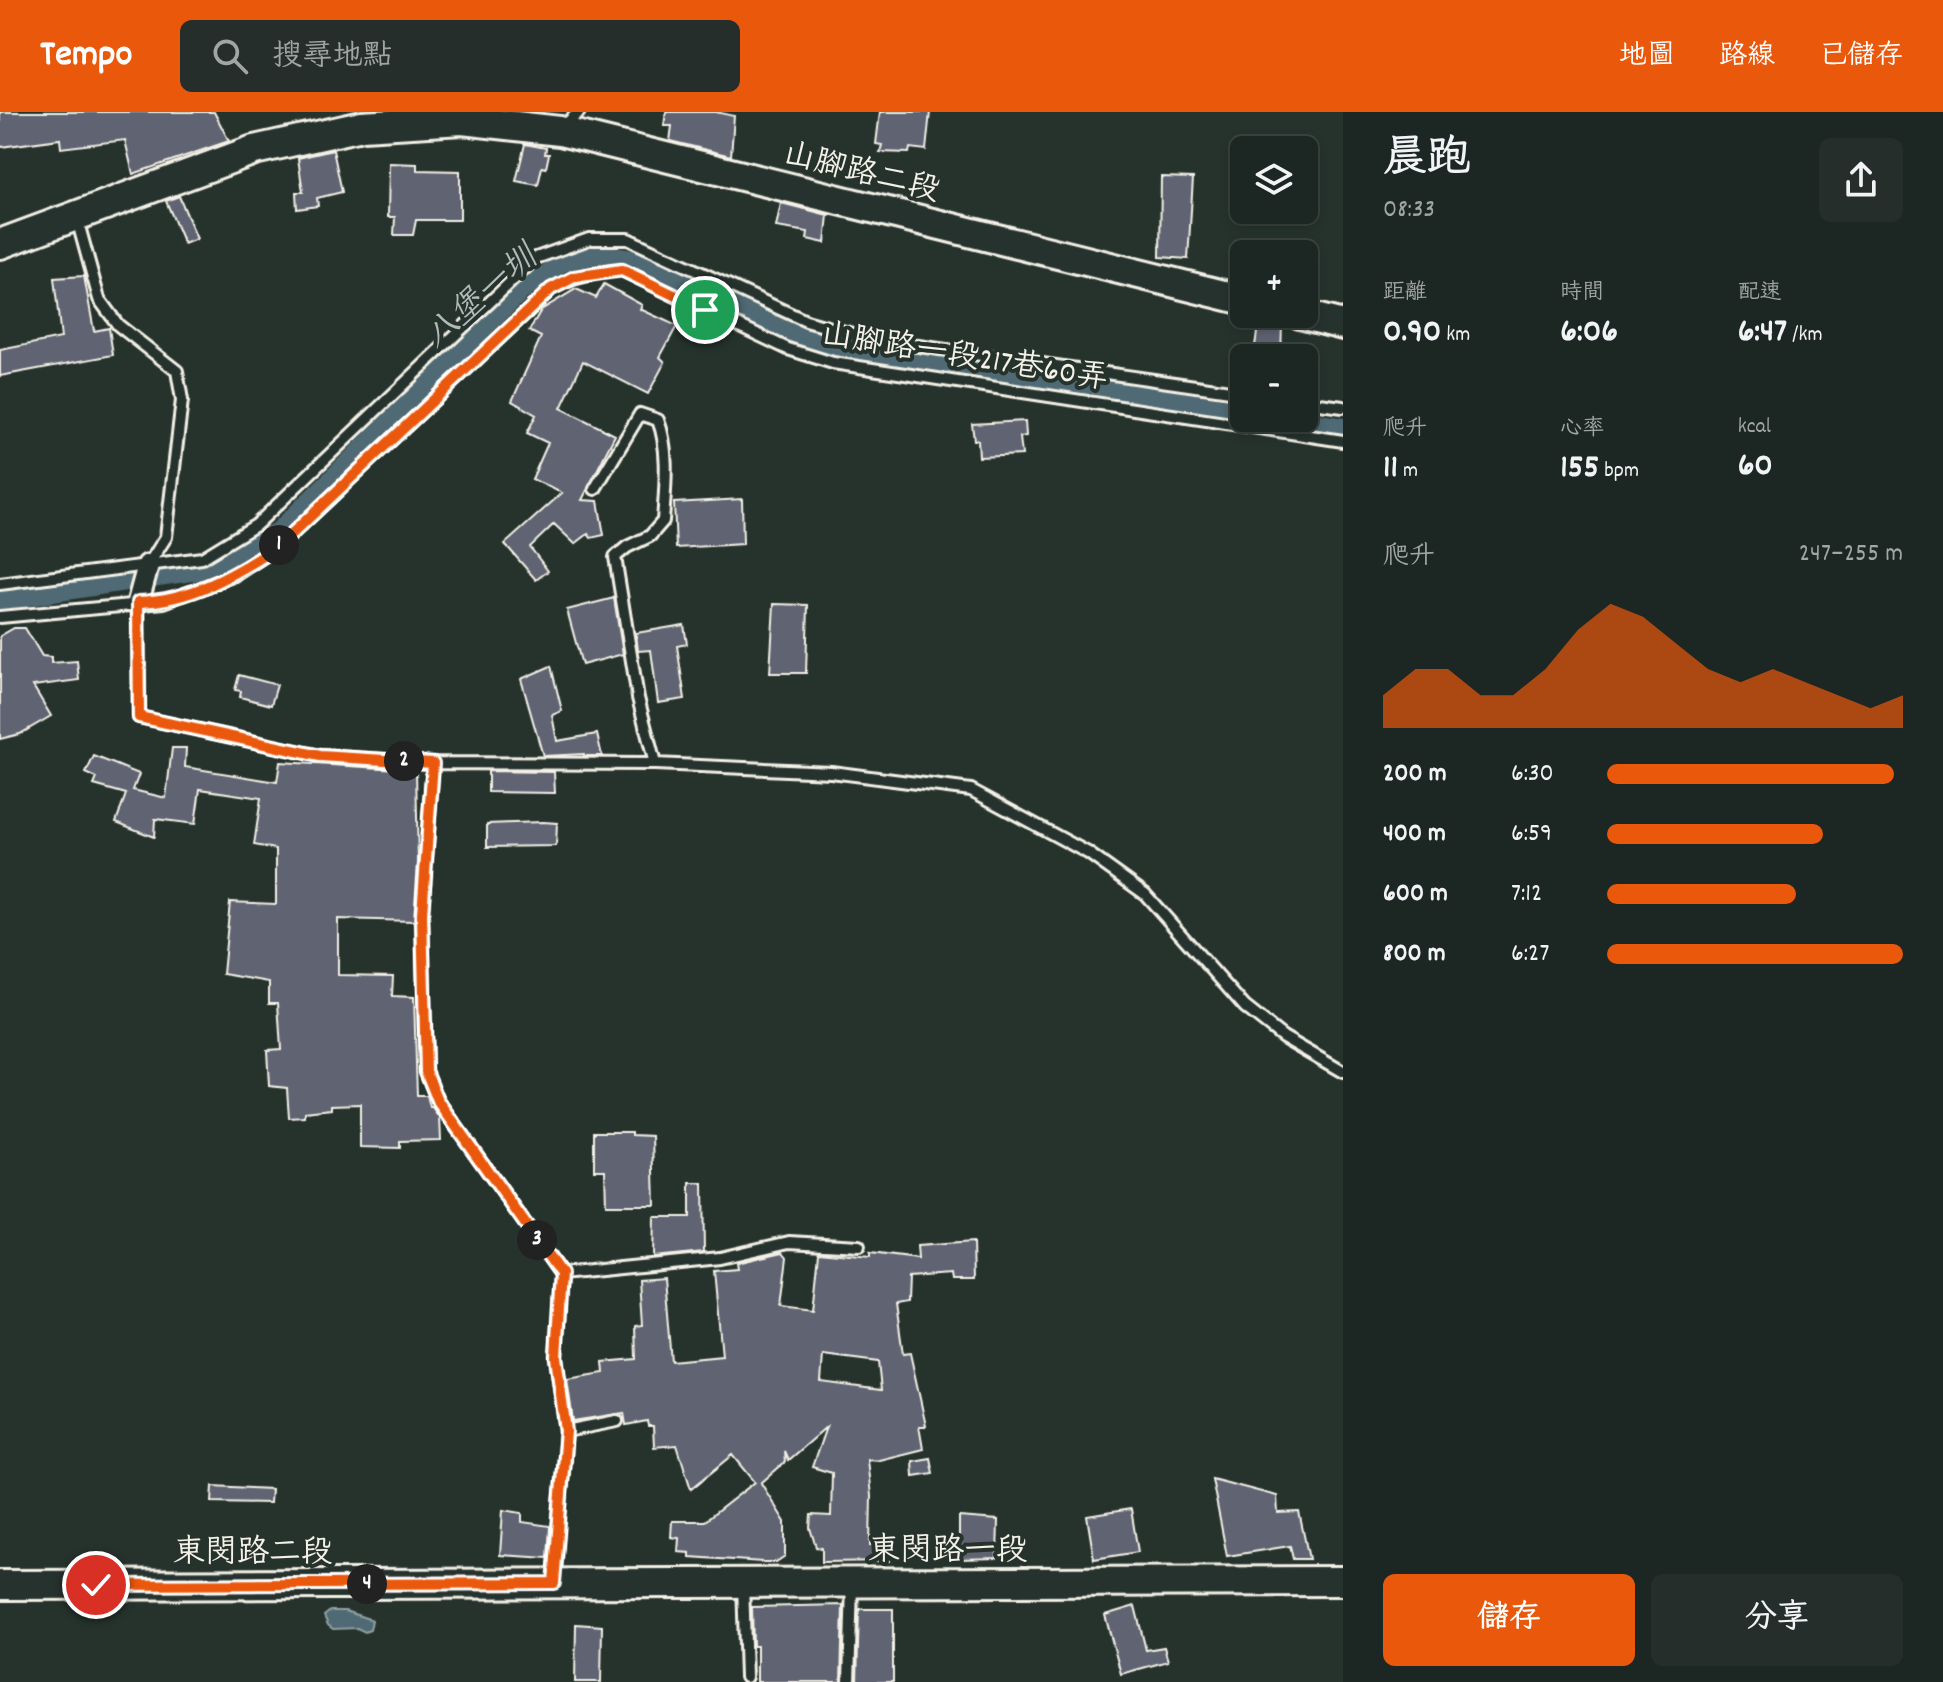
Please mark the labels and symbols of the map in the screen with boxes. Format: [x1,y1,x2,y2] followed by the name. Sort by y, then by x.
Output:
[778,133,944,217] street label: 山腳路二段
[415,234,552,362] water label: 八堡一圳
[671,276,739,344] pin
[817,314,1111,404] street label: 山腳路一段217巷60弄
[259,525,299,565] pin: 1
[384,741,424,781] pin: 2
[517,1220,557,1260] pin: 3
[868,1530,1028,1576] street label: 東閔路一段
[173,1532,333,1578] street label: 東閔路二段
[62,1551,130,1619] pin
[347,1564,387,1604] pin: 4

